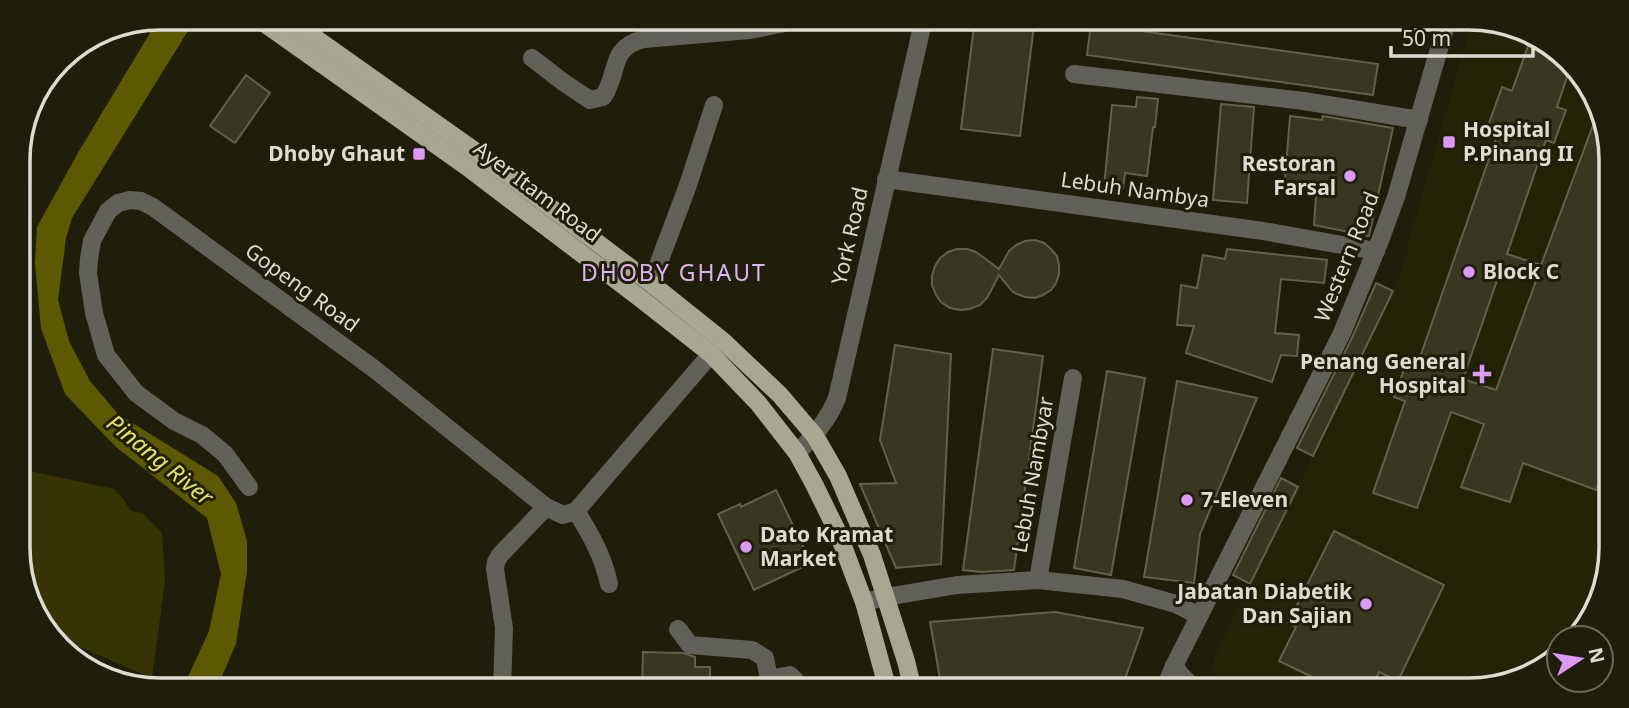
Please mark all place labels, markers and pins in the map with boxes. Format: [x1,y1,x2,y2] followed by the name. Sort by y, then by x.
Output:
[1463,115,1573,167] place label: Hospital P.Pinang II
[1441,134,1457,150] marker: Hospital P.Pinang II
[268,139,405,167] place label: Dhoby Ghaut
[411,146,427,162] marker: Dhoby Ghaut
[1242,149,1336,201] place label: Restoran Farsal
[1342,168,1358,184] marker: Restoran Farsal
[1483,257,1559,285] place label: Block C
[1461,264,1477,280] marker: Block C
[1300,347,1466,399] place label: Penang General Hospital
[1472,364,1492,384] marker: Penang General Hospital
[1201,485,1288,513] place label: 7-Eleven
[1179,492,1195,508] marker: 7-Eleven
[760,520,893,572] place label: Dato Kramat Market
[738,539,754,555] marker: Dato Kramat Market
[1175,577,1353,629] place label: Jabatan Diabetik Dan Sajian
[1358,596,1374,612] marker: Jabatan Diabetik Dan Sajian

